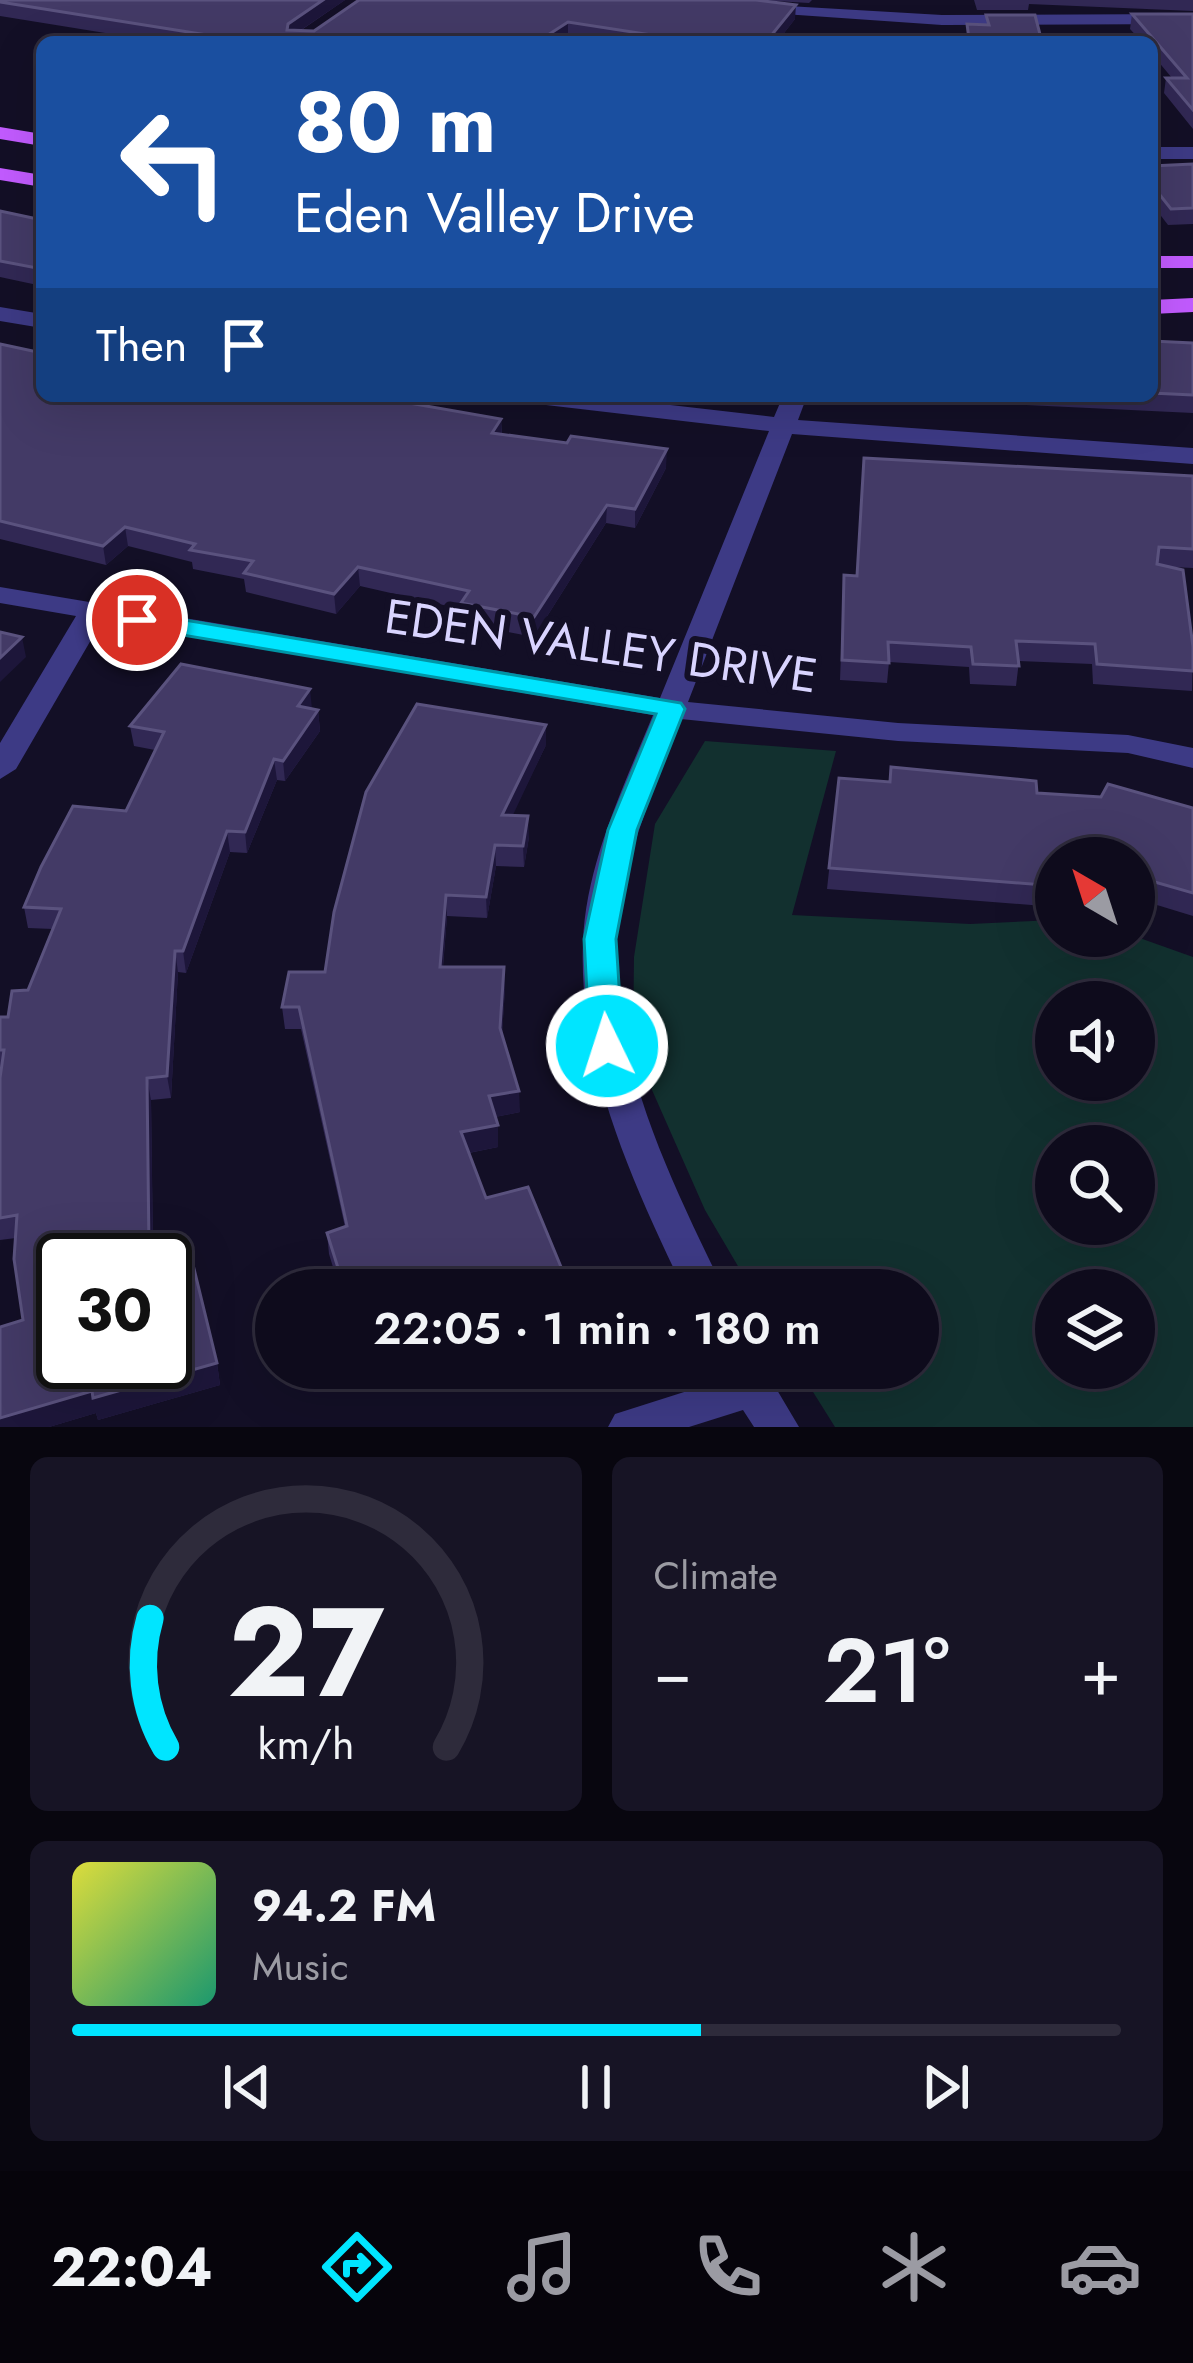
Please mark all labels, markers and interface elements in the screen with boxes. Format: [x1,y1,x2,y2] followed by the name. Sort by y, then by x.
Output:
[294,62,496,184] text: 80 m
[96,84,252,240] icon: left
[294,174,695,252] text: Eden Valley Drive
[211,312,277,378] icon: arrive
[96,313,187,378] text: Then
[86,569,188,671] pin
[380,582,822,710] street label: EDEN VALLEY DRIVE
[104,587,170,653] icon: arrive
[1035,837,1155,957] north arrow
[1035,837,1155,1389] map controls
[1035,981,1155,1101] button: sound
[544,983,670,1109] position arrow
[1035,1125,1155,1245] button: search
[36,1233,192,1389] speed limit sign: 30
[1035,1269,1155,1389] button: layers
[373,1296,821,1361] text: 22:05 · 1 min · 180 m
[654,1547,778,1604] text: Climate
[227,1562,384,1743] text: 27
[823,1606,950,1736] text: 21°
[654,1624,692,1720] text: −
[1080,1624,1121,1720] text: +
[257,1713,354,1775] text: km/h
[252,1873,436,1938] text: 94.2 FM
[252,1938,349,1995] text: Music
[214,2054,280,2120] icon: previous
[563,2054,629,2120] icon: pause
[913,2054,979,2120] icon: next
[315,2225,399,2309] icon: directions
[500,2225,584,2309] icon: music
[686,2225,770,2309] icon: phone
[872,2225,956,2309] icon: climate
[1058,2225,1142,2309] icon: car
[51,2228,213,2306] text: 22:04

